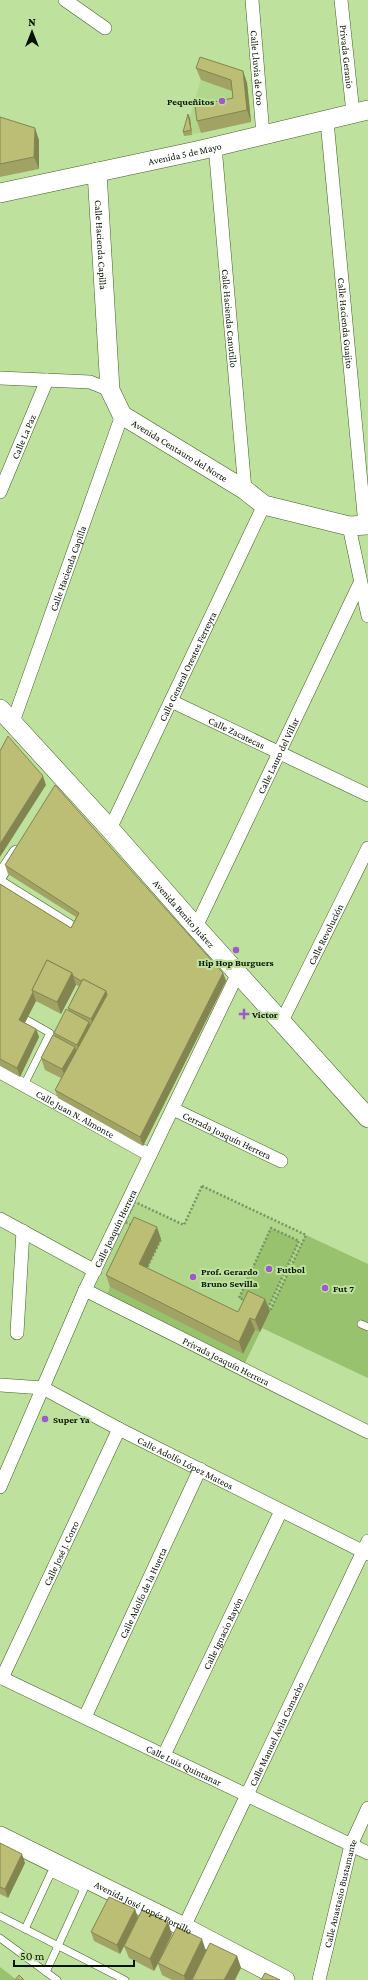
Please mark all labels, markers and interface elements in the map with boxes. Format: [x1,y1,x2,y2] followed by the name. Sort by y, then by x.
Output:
[12,12,52,52] north arrow
[28,16,36,28] text: N
[338,24,356,89] street label: Privada Geranio
[249,30,266,106] street label: Calle Lluvia de Oro
[167,96,214,107] place label: Pequeñitos
[217,96,227,106] marker: Pequeñitos
[147,140,223,167] street label: Avenida 5 de Mayo
[93,200,110,290] street label: Calle Hacienda Capilla
[220,269,240,368] street label: Calle Hacienda Canutillo
[336,277,356,369] street label: Calle Hacienda Guajito
[9,413,37,461] street label: Calle La Paz
[130,417,230,484] street label: Avenida Centauro del Norte
[47,524,88,613] street label: Calle Hacienda Capilla
[157,610,218,723] street label: Calle General Orestes Ferreyra
[207,714,267,751] street label: Calle Zacatecas
[255,715,301,795] street label: Calle Lauro del Villar
[151,877,217,950] street label: Avenida Benito Juárez
[305,901,345,966] street label: Calle Revolución
[231,945,241,955] marker: Hip Hop Burguers
[198,957,274,968] place label: Hip Hop Burguers
[239,1009,249,1019] marker: Victor
[251,1009,278,1020] place label: Victor
[34,1088,117,1140] street label: Calle Juan N. Almonte
[181,1109,273,1161] street label: Cerrada Joaquín Herrera
[91,1187,138,1269] street label: Calle Joaquín Herrera
[264,1264,274,1274] marker: Futbol
[277,1264,305,1275] place label: Futbol
[201,1266,258,1289] place label: Prof. Gerardo Bruno Sevilla
[188,1272,198,1282] marker: Prof. Gerardo Bruno Sevilla
[320,1283,330,1293] marker: Fut 7
[333,1283,354,1294] place label: Fut 7
[181,1335,272,1387] street label: Privada Joaquín Herrera
[40,1414,50,1424] marker: Super Ya
[53,1414,90,1425] place label: Super Ya
[136,1434,235,1491] street label: Calle Adolfo López Mateos
[41,1519,81,1587] street label: Calle José J. Corro
[117,1545,169,1640] street label: Calle Adolfo de la Huerta
[200,1595,245,1671] street label: Calle Ignacio Rayón
[247,1680,306,1788] street label: Calle Manuel Ávila Camacho
[145,1742,224,1788] street label: Calle Luis Quintanar
[321,1837,359,1949] street label: Calle Anastasio Bustamante
[93,1878,194,1936] street label: Avenida José Lopéz Portillo
[14,1942,134,1968] scale bar
[20,1949,45,1963] text: 50 m

